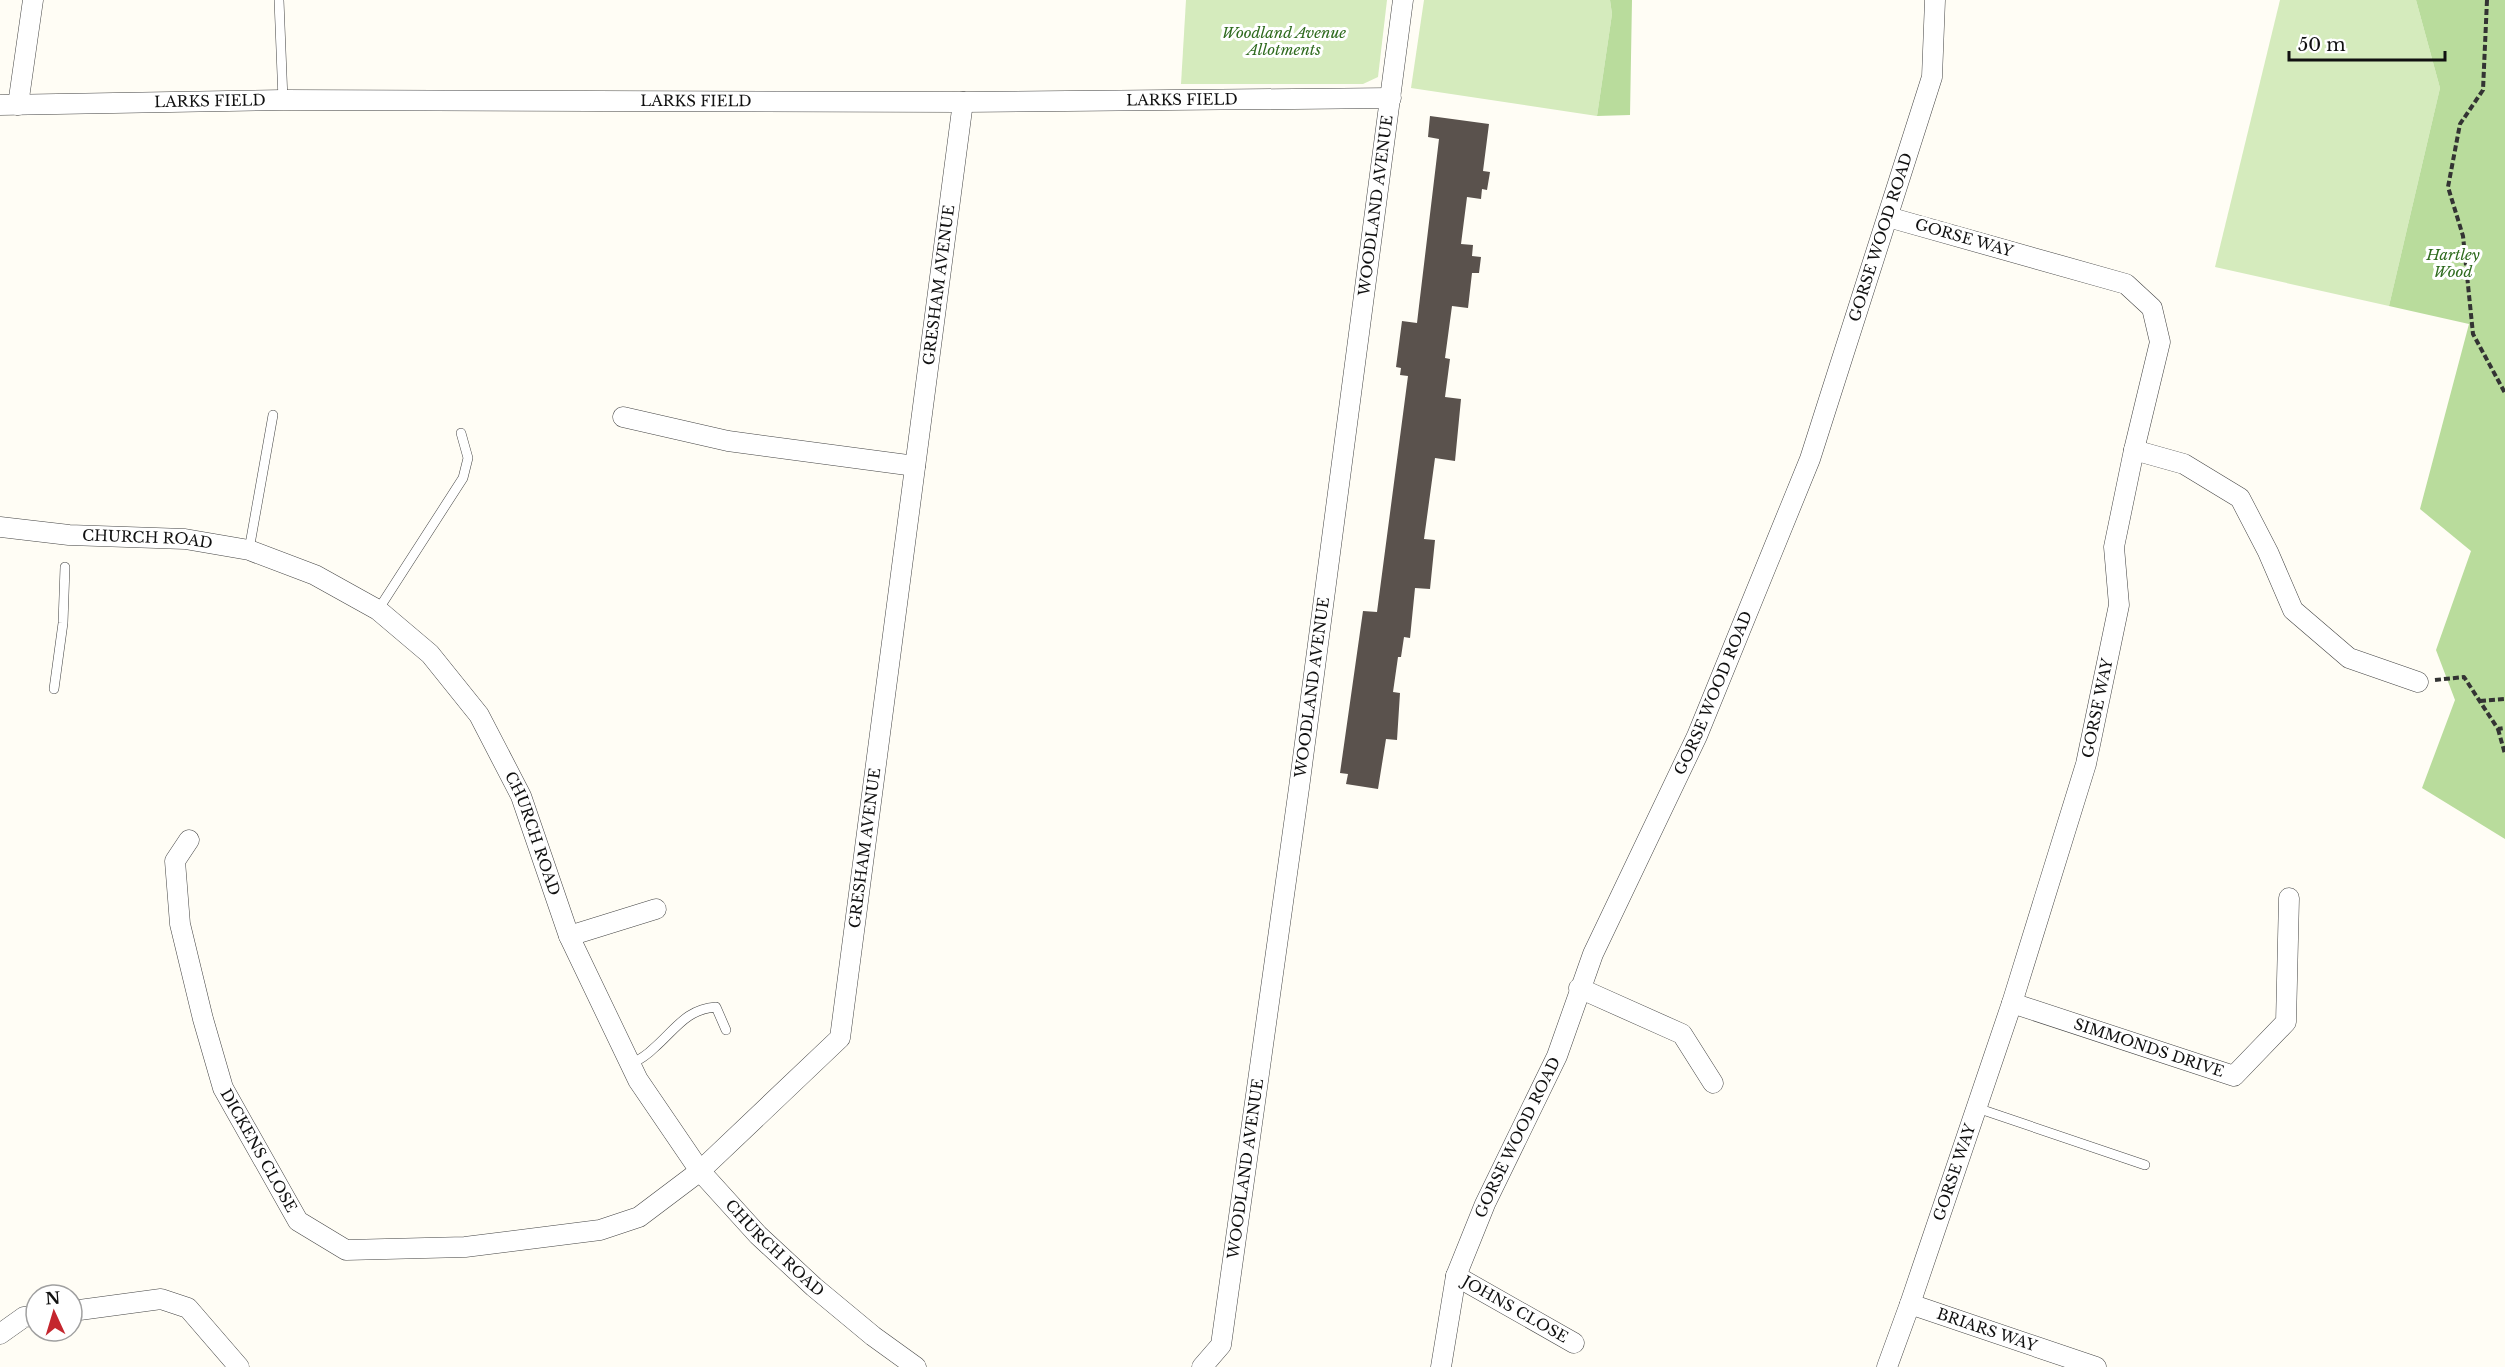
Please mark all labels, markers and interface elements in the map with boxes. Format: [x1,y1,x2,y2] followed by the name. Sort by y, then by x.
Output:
[1222,23,1346,59] park label: Woodland Avenue Allotments
[2289,24,2445,62] scale bar
[2298,34,2346,56] text: 50 m
[1126,89,1238,109] street label: LARKS FIELD
[154,90,266,111] street label: LARKS FIELD
[640,91,752,110] street label: LARKS FIELD
[1354,114,1397,298] street label: WOODLAND AVENUE
[1844,150,1916,324] street label: GORSE WOOD ROAD
[919,204,958,366] street label: GRESHAM AVENUE
[1913,214,2016,261] street label: GORSE WAY
[2425,245,2480,281] park label: Hartley Wood
[82,525,214,553] street label: CHURCH ROAD
[1290,596,1333,780] street label: WOODLAND AVENUE
[1670,608,1756,778] street label: GORSE WOOD ROAD
[2077,656,2117,760] street label: GORSE WAY
[845,767,884,929] street label: GRESHAM AVENUE
[501,768,564,898] street label: CHURCH ROAD
[2071,1014,2227,1081] street label: SIMMONDS DRIVE
[1470,1054,1564,1220] street label: GORSE WOOD ROAD
[1223,1077,1267,1261] street label: WOODLAND AVENUE
[216,1085,301,1216] street label: DICKENS CLOSE
[1929,1120,1980,1223] street label: GORSE WAY
[722,1195,828,1300] street label: CHURCH ROAD
[1457,1271,1572,1347] street label: JOHNS CLOSE
[24,1283,84,1343] north arrow
[45,1288,61,1309] text: N
[1934,1304,2040,1356] street label: BRIARS WAY

